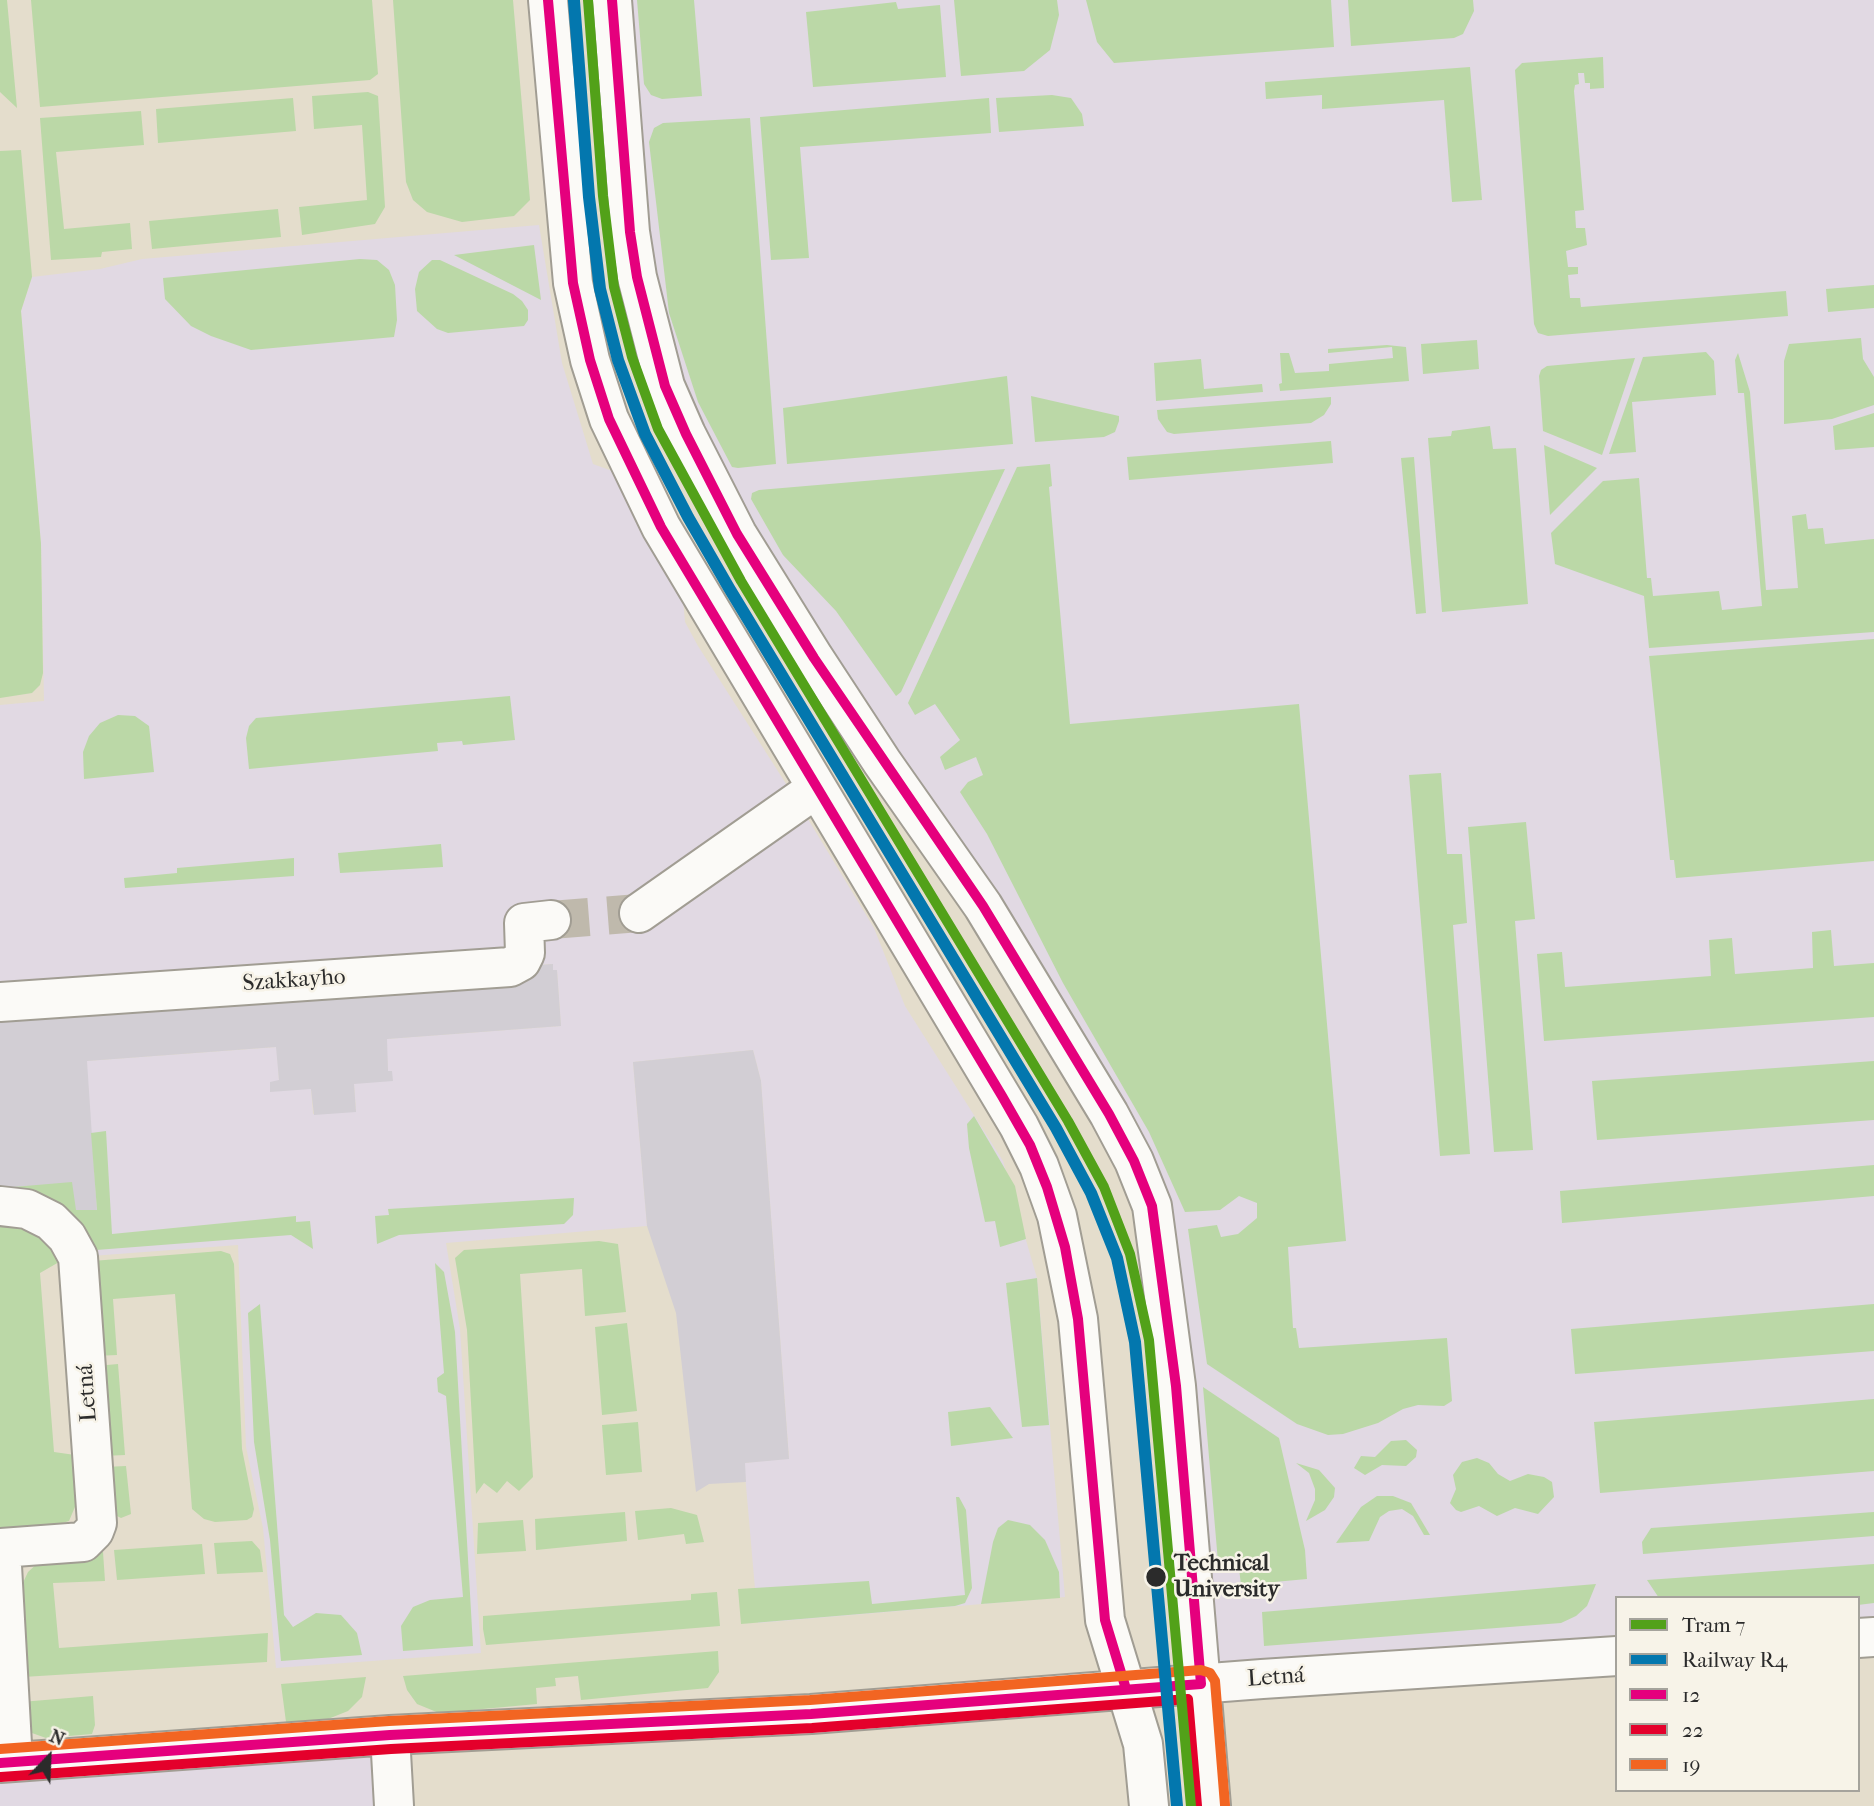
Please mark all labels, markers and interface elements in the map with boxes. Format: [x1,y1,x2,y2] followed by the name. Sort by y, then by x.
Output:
[242,964,346,998] street label: Szakkayho
[72,1363,104,1423] street label: Letná
[1174,1550,1279,1604] place label: Technical University
[1144,1565,1168,1589] marker: Technical University
[1615,1596,1860,1792] legend
[1682,1613,1745,1637] text: Tram 7
[1682,1648,1787,1672] text: Railway R4
[1246,1662,1306,1694] street label: Letná
[1682,1683,1700,1707] text: 12
[1682,1718,1704,1742] text: 22
[14,1722,84,1792] north arrow
[46,1725,68,1751] text: N
[1682,1753,1701,1777] text: 19

